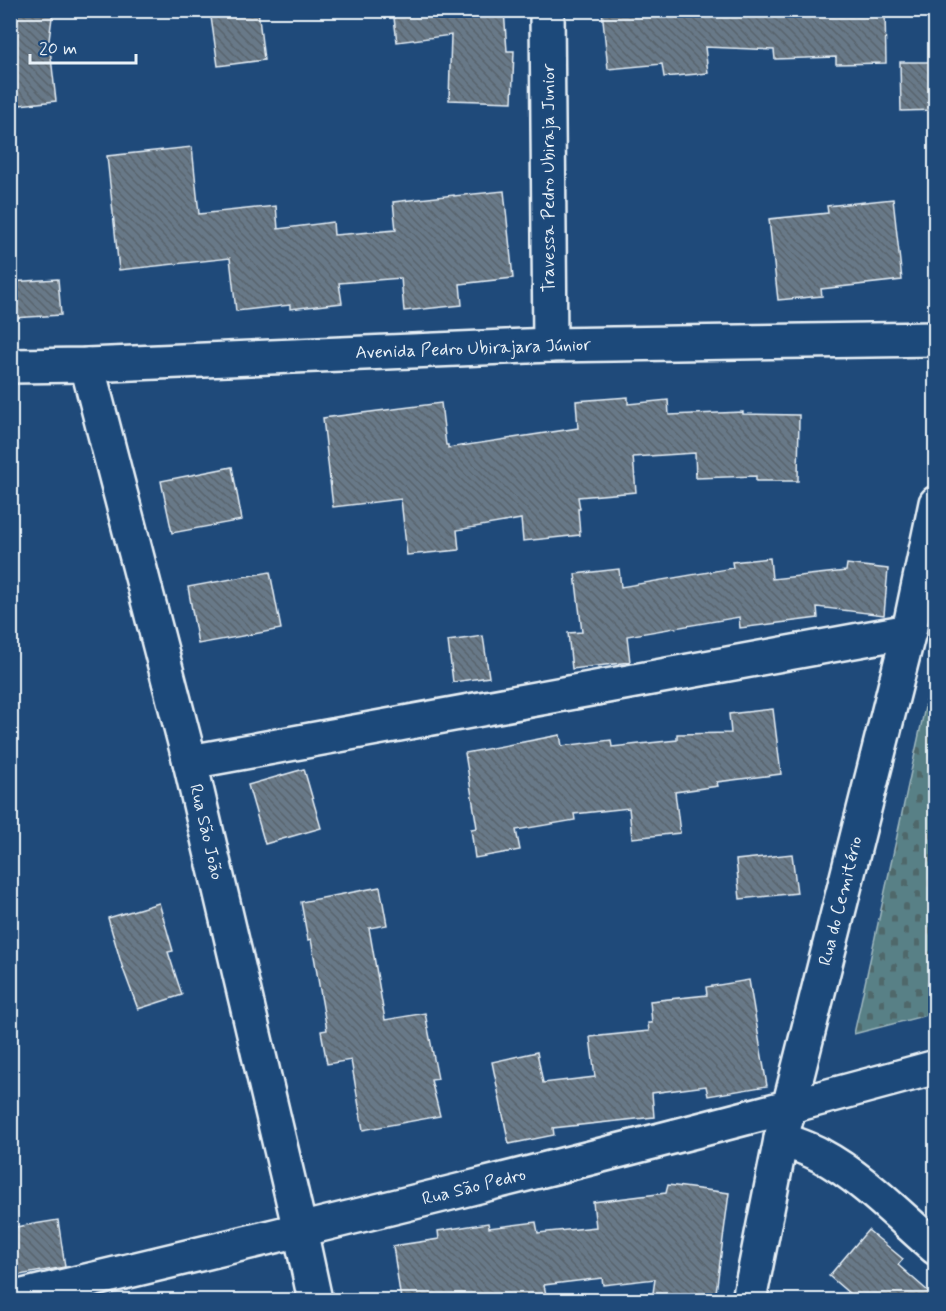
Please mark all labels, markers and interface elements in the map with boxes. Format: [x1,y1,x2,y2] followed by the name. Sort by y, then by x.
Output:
[30,27,136,65] scale bar
[39,37,77,61] text: 20 m
[537,63,561,292] street label: Travessa Pedro Ubiraja Junior
[355,333,592,365] street label: Avenida Pedro Ubirajara Júnior
[183,782,229,882] street label: Rua São João
[813,834,869,968] street label: Rua do Cemitério
[420,1162,528,1212] street label: Rua São Pedro

